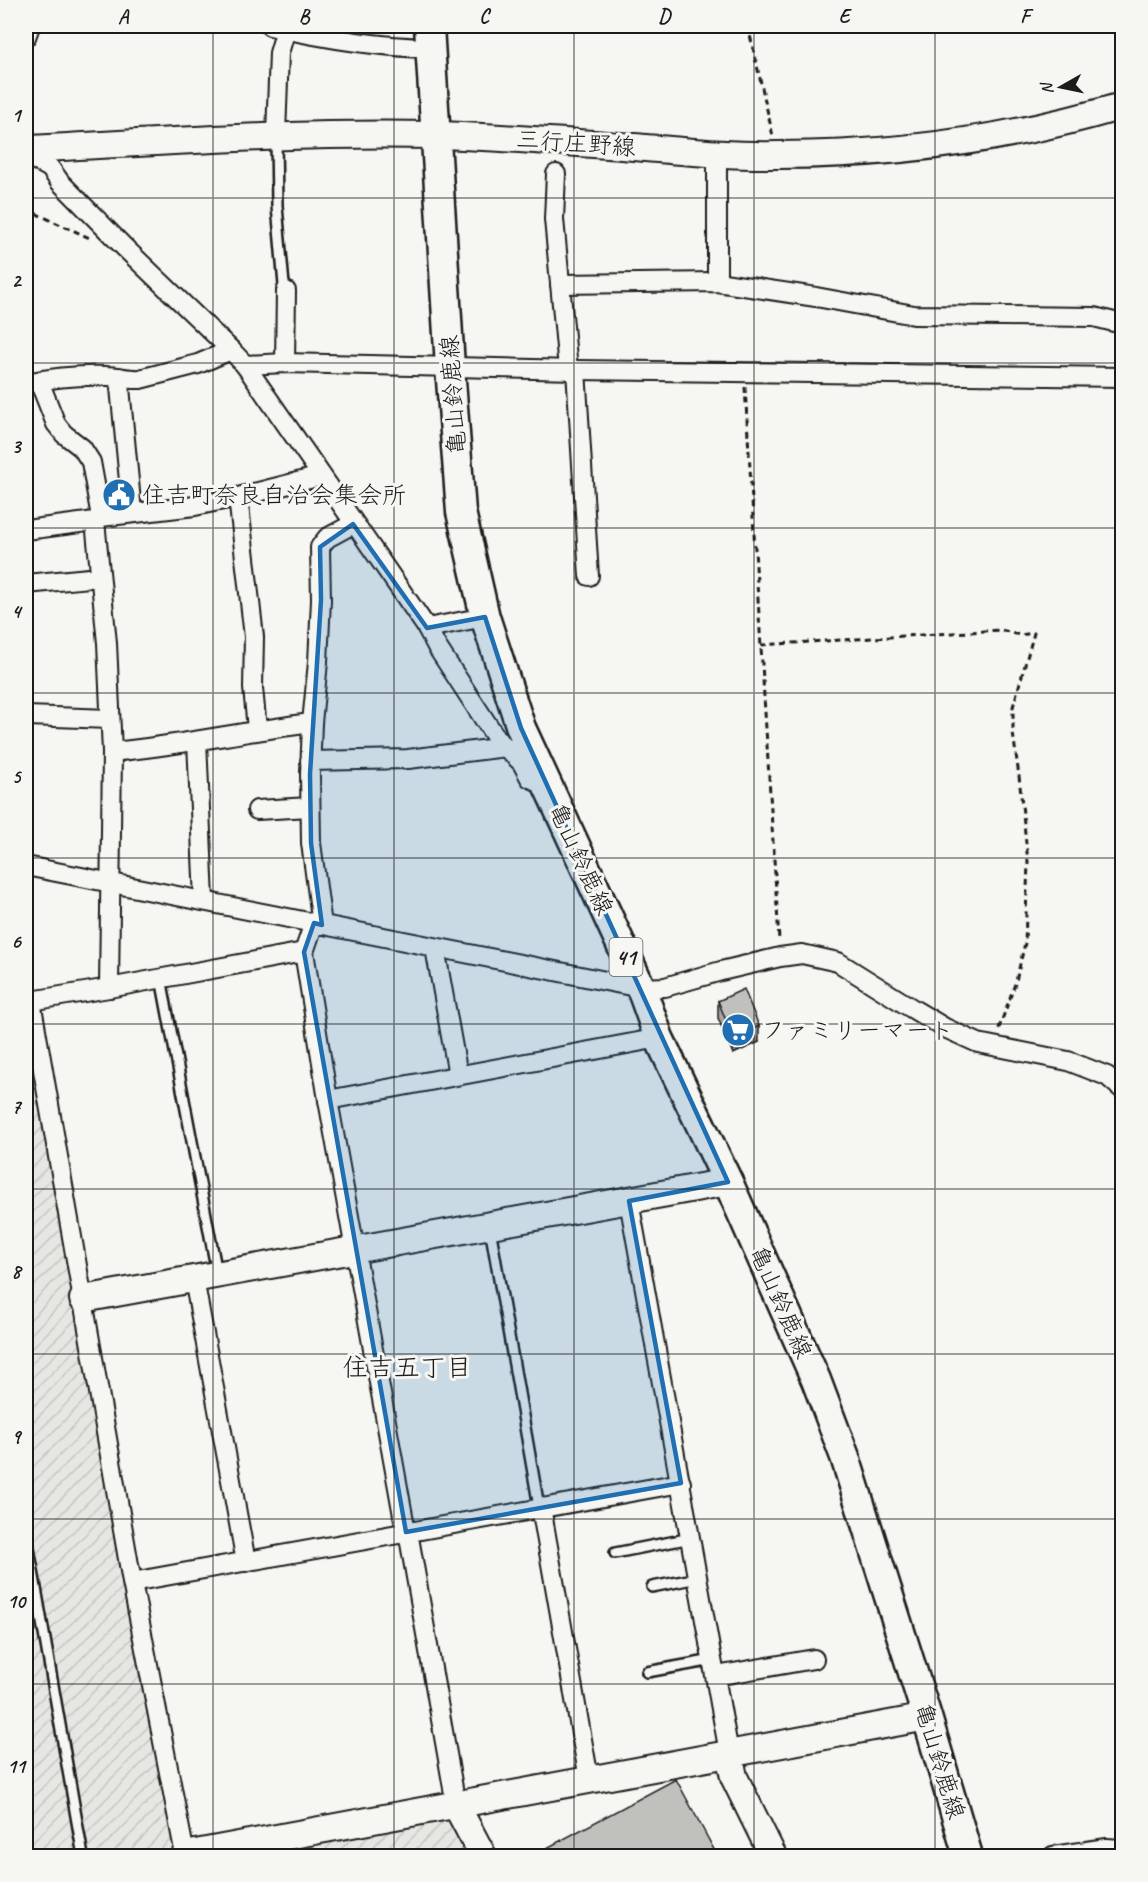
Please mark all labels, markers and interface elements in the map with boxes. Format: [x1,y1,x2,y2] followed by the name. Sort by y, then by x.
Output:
[118,4,130,29] text: A
[299,4,311,29] text: B
[479,4,491,29] text: C
[658,4,672,29] text: D
[839,4,853,29] text: E
[1020,4,1034,29] text: F
[1031,57,1091,117] north arrow
[1036,80,1058,96] text: N
[12,103,23,128] text: 1
[515,124,637,162] street label: 三行庄野線
[12,268,23,293] text: 2
[434,334,472,456] street label: 亀山鈴鹿線
[12,434,23,459] text: 3
[101,477,137,513] public building icon: 住吉町奈良自治会集会所
[142,480,406,510] place label: 住吉町奈良自治会集会所
[12,599,24,624] text: 4
[12,764,23,789] text: 5
[542,798,620,920] street label: 亀山鈴鹿線
[11,929,22,954] text: 6
[610,938,642,976] road number: 41
[720,1012,756,1048] supermarket icon: ファミリーマート
[761,1015,953,1045] place label: ファミリーマート
[12,1094,23,1119] text: 7
[743,1241,819,1363] street label: 亀山鈴鹿線
[12,1259,24,1284] text: 8
[342,1351,472,1384] district label: 住吉五丁目
[12,1424,23,1449] text: 9
[7,1589,27,1614] text: 10
[908,1699,972,1823] street label: 亀山鈴鹿線
[7,1754,27,1779] text: 11

